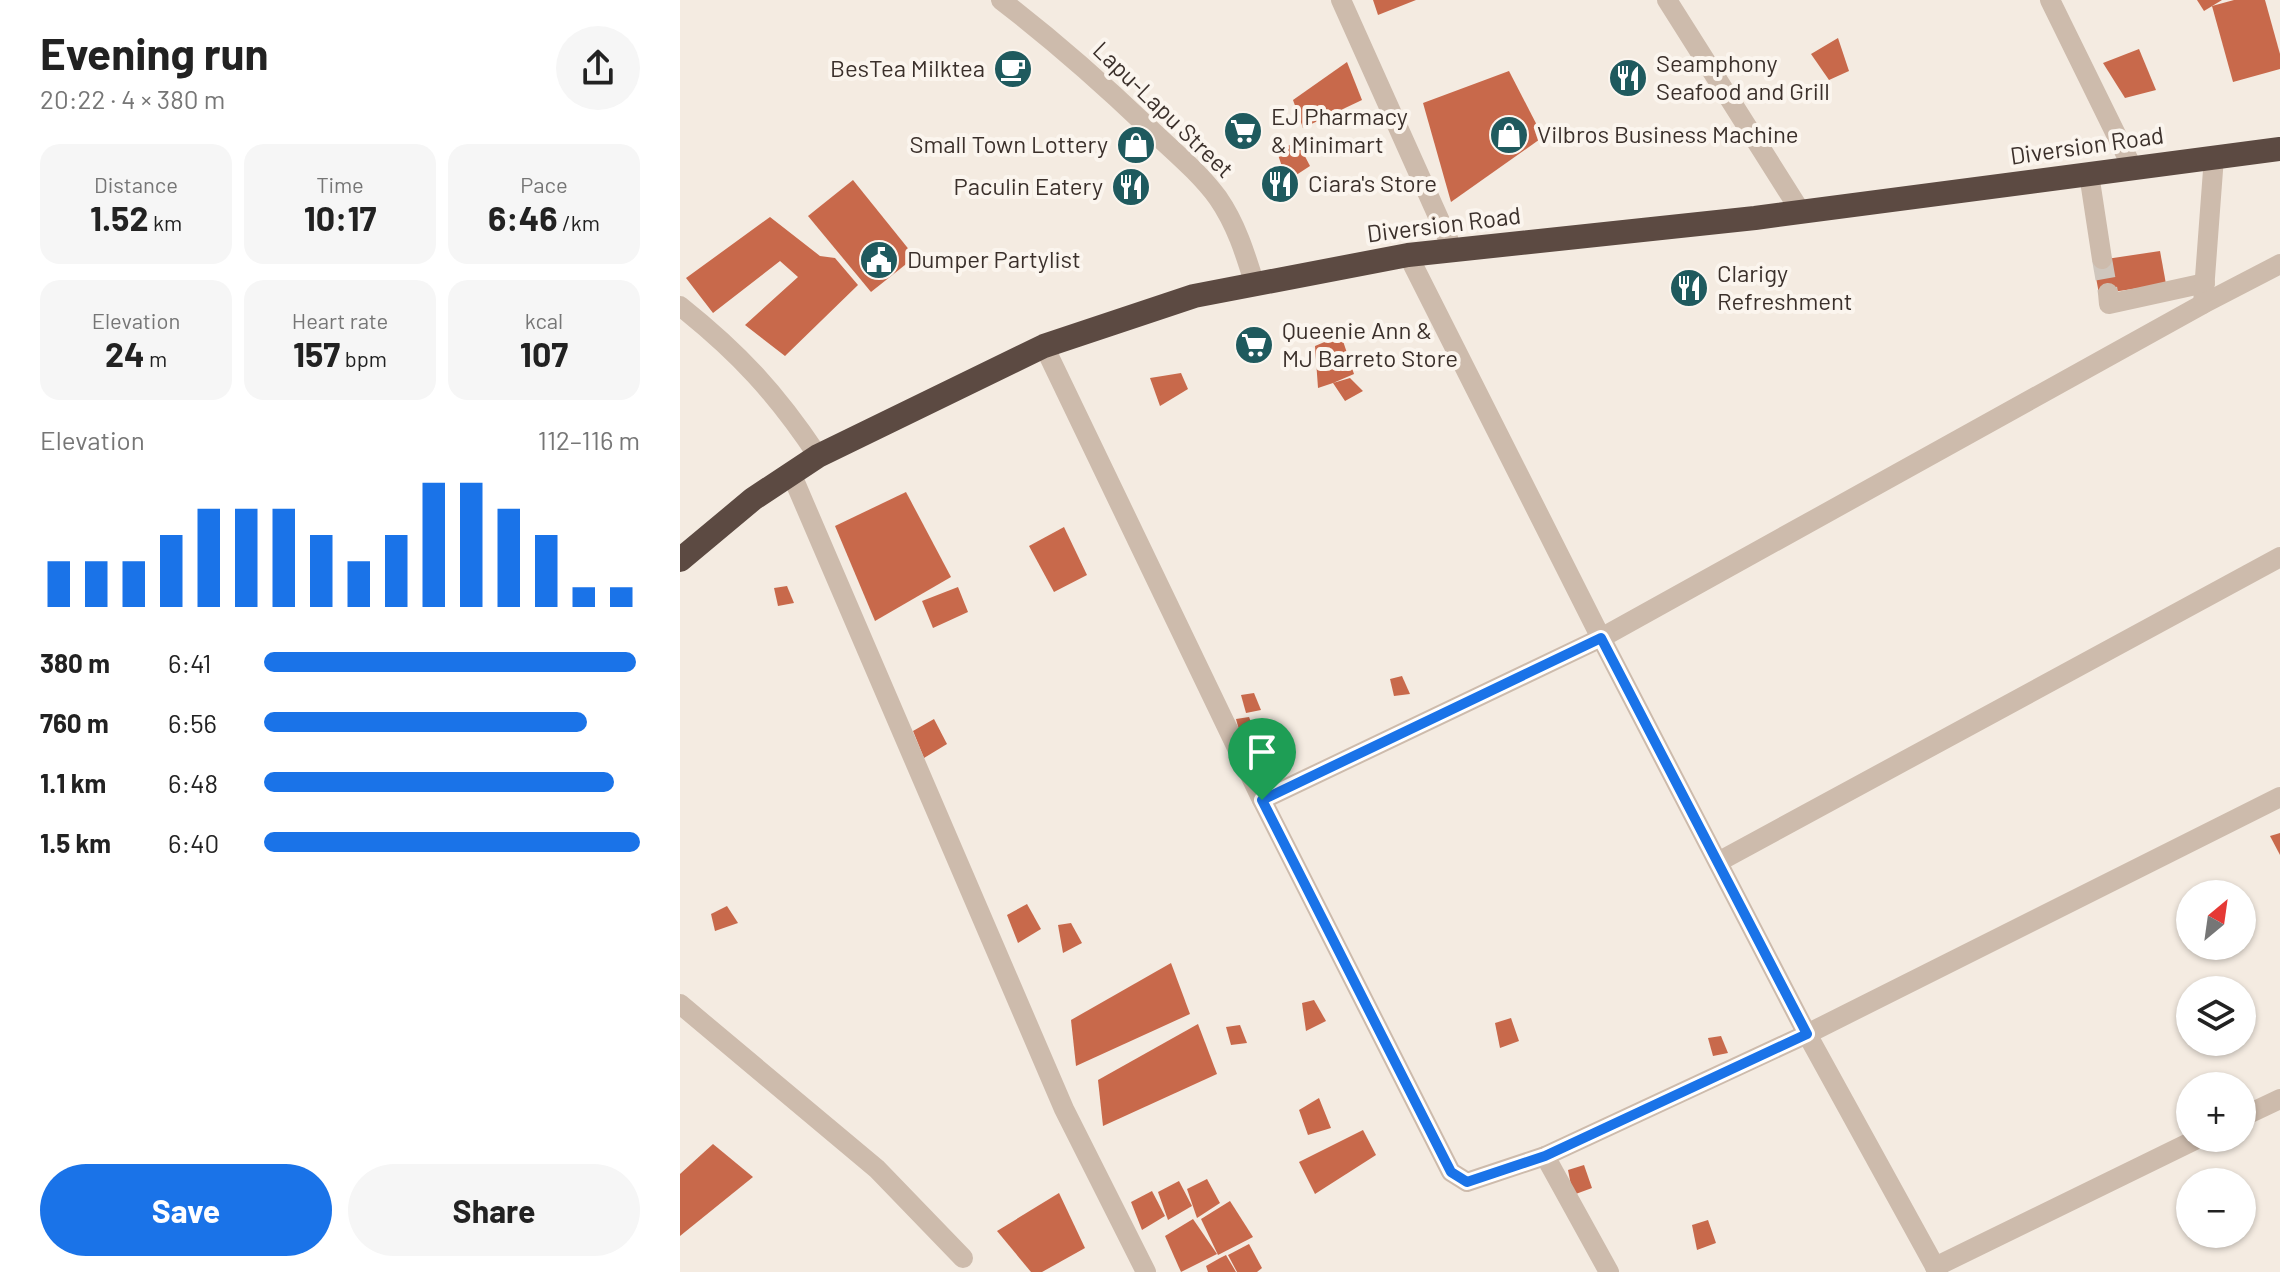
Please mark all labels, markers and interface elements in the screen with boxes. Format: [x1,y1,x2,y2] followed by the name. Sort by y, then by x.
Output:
[40,26,269,79] text: Evening run
[556,26,640,110] button: share
[1088,35,1240,183] street label: Lapu-Lapu Street
[992,48,1034,90] cafe icon: BesTea Milktea
[1656,48,1830,105] place label: Seamphony Seafood and Grill
[830,53,985,82] place label: BesTea Milktea
[1607,57,1649,99] restaurant icon: Seamphony Seafood and Grill
[40,83,225,114] text: 20:22 · 4 × 380 m
[1271,101,1408,158] place label: EJ Pharmacy & Minimart
[1222,110,1264,152] supermarket icon: EJ Pharmacy & Minimart
[1488,114,1530,156] shop icon: Vilbros Business Machine
[1537,119,1799,148] place label: Vilbros Business Machine
[2008,119,2166,170] street label: Diversion Road
[1115,124,1157,166] shop icon: Small Town Lottery
[909,129,1108,158] place label: Small Town Lottery
[1259,163,1301,205] restaurant icon: Ciara's Store
[1110,166,1152,208] restaurant icon: Paculin Eatery
[1308,168,1437,197] place label: Ciara's Store
[94,171,178,197] text: Distance
[316,171,364,197] text: Time
[520,171,568,197] text: Pace
[954,171,1103,200] place label: Paculin Eatery
[90,197,148,238] text: 1.52
[304,197,376,238] text: 10:17
[488,197,558,238] text: 6:46
[1365,200,1522,247] street label: Diversion Road
[148,209,182,235] text: km
[558,209,600,235] text: /km
[858,239,900,281] public building icon: Dumper Partylist
[907,244,1081,273] place label: Dumper Partylist
[1717,258,1853,315] place label: Clarigy Refreshment
[1668,267,1710,309] restaurant icon: Clarigy Refreshment
[92,307,180,333] text: Elevation
[292,307,388,333] text: Heart rate
[525,307,563,333] text: kcal
[1282,315,1458,372] place label: Queenie Ann & MJ Barreto Store
[1233,324,1275,366] supermarket icon: Queenie Ann & MJ Barreto Store
[105,333,145,374] text: 24
[293,333,340,374] text: 157
[520,333,568,374] text: 107
[145,345,167,371] text: m
[340,345,387,371] text: bpm
[40,424,145,455] text: Elevation
[538,424,640,455] text: 112–116 m
[40,647,110,678] text: 380 m
[168,647,211,678] text: 6:41
[40,707,109,738] text: 760 m
[168,707,217,738] text: 6:56
[1228,718,1296,800] pin
[1240,730,1284,774] icon: arrive
[40,767,106,798] text: 1.1 km
[168,767,218,798] text: 6:48
[40,827,111,858] text: 1.5 km
[168,827,219,858] text: 6:40
[2176,880,2256,960] north arrow
[2176,880,2256,1248] map controls
[2176,976,2256,1056] button: layers
[2176,1072,2256,1152] button: +
[40,1164,332,1256] button: Save
[348,1164,640,1256] button: Share
[2176,1168,2256,1248] button: −

